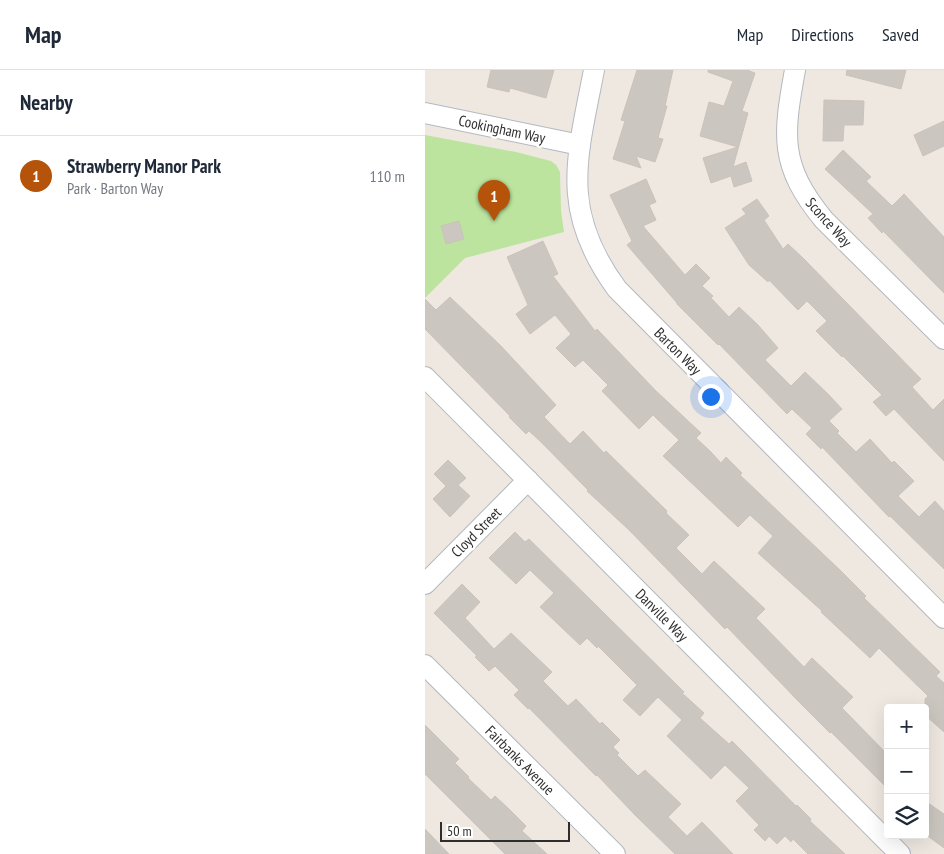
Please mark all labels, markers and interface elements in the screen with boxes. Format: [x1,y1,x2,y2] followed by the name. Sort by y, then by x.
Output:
[25,19,62,50] text: Map
[737,23,763,46] text: Map
[791,23,854,46] text: Directions
[882,23,919,46] text: Saved
[20,89,73,116] text: Nearby
[457,111,547,148] street label: Cookingham Way
[67,154,221,178] text: Strawberry Manor Park
[32,166,40,186] text: 1
[370,166,405,186] text: 110 m
[67,178,163,198] text: Park · Barton Way
[478,180,510,221] pin: 1
[802,193,856,251] street label: Sconce Way
[651,324,706,379] street label: Barton Way
[698,384,724,410] your location
[447,503,505,561] street label: Cloyd Street
[632,585,693,646] street label: Danville Way
[884,704,929,839] map controls
[884,704,929,749] button: +
[481,721,559,799] street label: Fairbanks Avenue
[884,749,929,794] button: −
[884,794,929,839] button: layers
[440,819,570,842] scale bar
[447,822,472,840] text: 50 m

